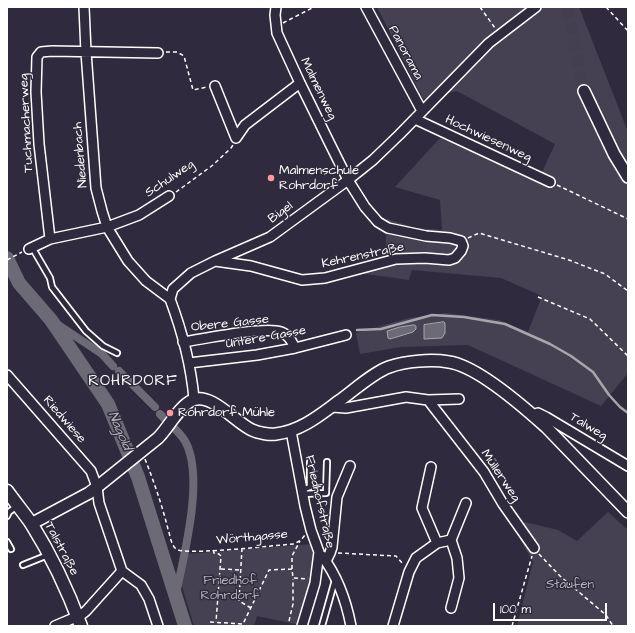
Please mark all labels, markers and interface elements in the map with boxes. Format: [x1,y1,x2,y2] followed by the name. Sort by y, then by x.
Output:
[384,23,426,83] street label: Panorama
[296,55,340,123] street label: Malmenweg
[17,73,37,173] street label: Tuchmacherweg
[442,112,534,166] street label: Hochwiesenweg
[70,121,92,189] street label: Niedenbach
[142,157,198,201] street label: Schulweg
[279,163,359,194] place label: Malmenschule Rohrdorf
[266,173,276,183] marker: Malmenschule Rohrdorf
[265,199,297,227] street label: Bigel
[320,240,406,272] street label: Kehrenstraße
[190,312,270,336] street label: Obere Gasse
[225,323,307,353] street label: Untere Gasse
[88,373,178,391] district label: ROHRDORF
[39,393,89,447] street label: Riedwiese
[178,405,275,421] place label: Rohrdorf Mühle
[165,408,175,418] marker: Rohrdorf Mühle
[103,409,135,453] water label: Nagold
[566,410,610,444] street label: Talweg
[477,447,523,505] street label: Müllerweg
[301,454,337,550] street label: Friedhofstraße
[40,519,82,579] street label: Talstraße
[216,527,288,549] street label: Wörthgasse
[200,573,260,604] park label: Friedhof Rohrdorf
[546,577,594,593] park label: Staufen
[495,595,609,621] scale bar
[500,601,531,618] text: 100 m

